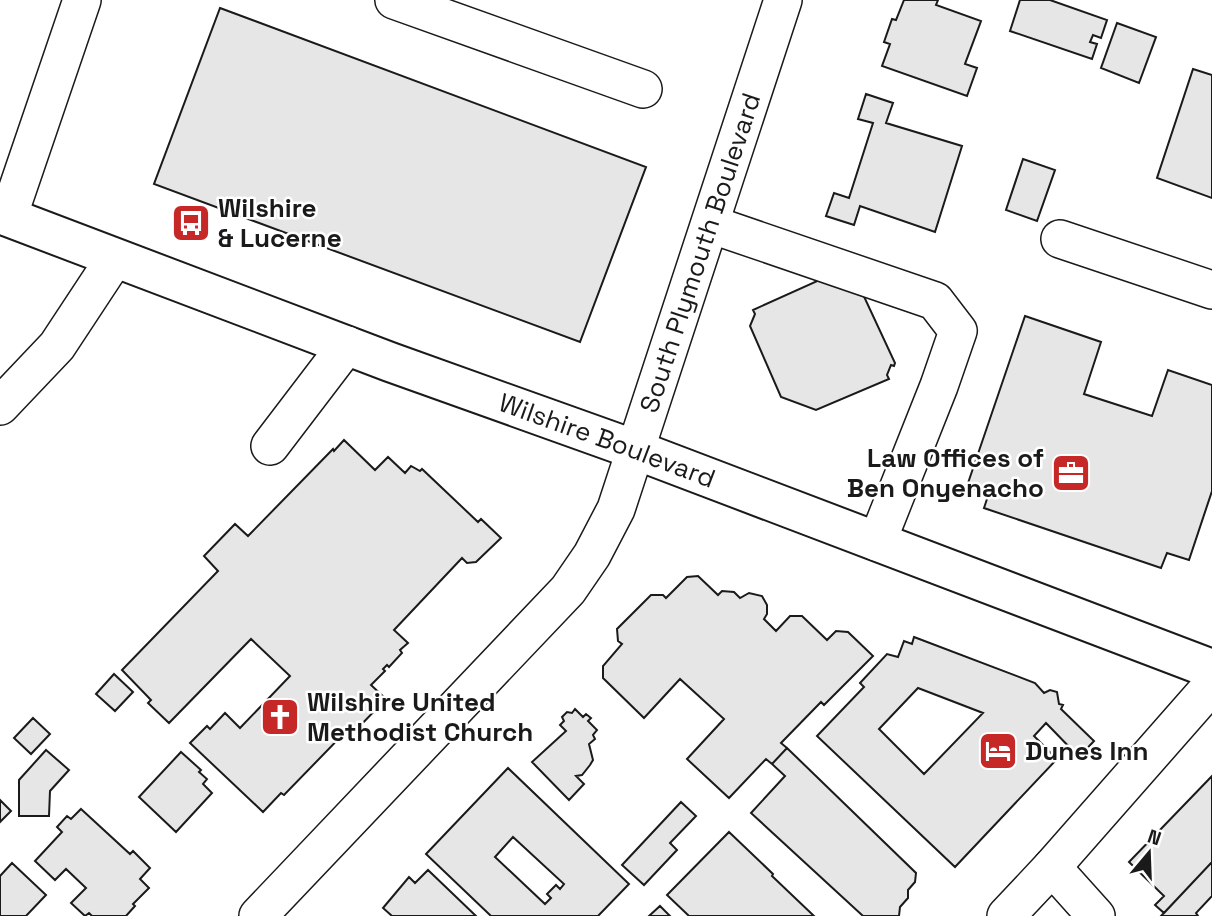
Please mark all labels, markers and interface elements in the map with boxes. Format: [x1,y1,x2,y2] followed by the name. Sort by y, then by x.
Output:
[632,88,768,417] street label: South Plymouth Boulevard
[218,191,342,255] place label: Wilshire & Lucerne
[170,202,212,244] bus stop icon: Wilshire & Lucerne
[494,385,720,496] street label: Wilshire Boulevard
[847,441,1044,505] place label: Law Offices of Ben Onyenacho
[1050,452,1092,494] office icon: Law Offices of Ben Onyenacho
[307,685,533,749] place label: Wilshire United Methodist Church
[259,696,301,738] church icon: Wilshire United Methodist Church
[977,730,1019,772] hotel icon: Dunes Inn
[1025,734,1148,768] place label: Dunes Inn
[1114,818,1184,888] north arrow
[1144,824,1164,851] text: N

